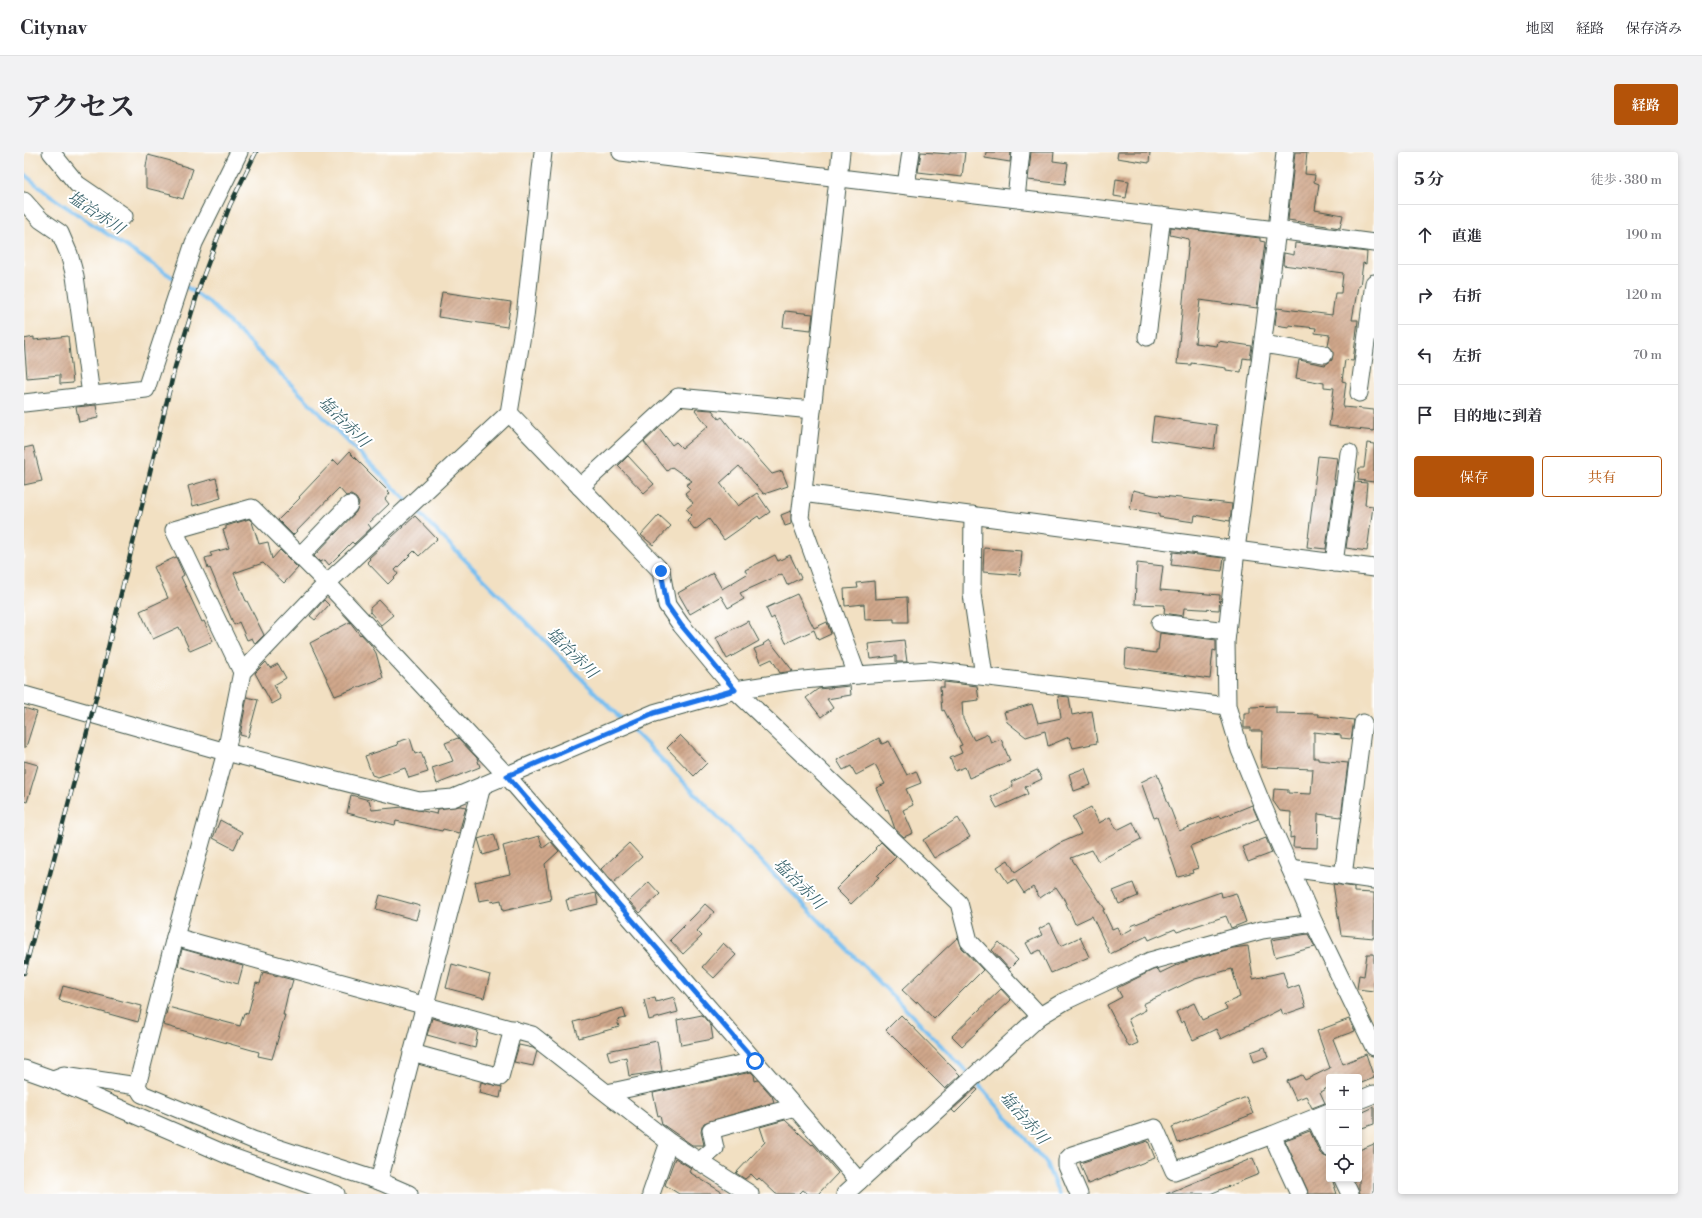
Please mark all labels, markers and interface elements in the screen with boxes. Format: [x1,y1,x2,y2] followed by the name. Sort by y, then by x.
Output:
[20,16,87,40] text: Citynav
[1526,20,1554,38] text: 地図
[1576,20,1604,38] text: 経路
[1626,20,1682,38] text: 保存済み
[1614,84,1678,125] button: 経路
[24,90,135,125] text: アクセス
[1414,169,1444,191] text: 5 分
[1591,172,1662,188] text: 徒歩 · 380 m
[64,187,130,240] water label: 塩冶赤川
[1414,224,1436,246] icon: ahead
[1452,227,1482,246] text: 直進
[1626,227,1662,243] text: 190 m
[1414,284,1436,306] icon: right
[1452,287,1482,306] text: 右折
[1626,287,1662,303] text: 120 m
[1414,344,1436,366] icon: left
[1452,347,1482,366] text: 左折
[1633,347,1662,363] text: 70 m
[314,392,375,453] water label: 塩冶赤川
[1414,404,1436,426] icon: arrive
[1452,407,1542,426] text: 目的地に到着
[1414,456,1534,497] button: 保存
[1542,456,1662,497] button: 共有
[652,562,670,580] route end
[542,623,603,684] water label: 塩冶赤川
[769,854,830,915] water label: 塩冶赤川
[746,1052,764,1070] route start
[1326,1074,1362,1182] map controls
[1326,1074,1362,1110] button: +
[995,1087,1054,1150] water label: 塩冶赤川
[1326,1110,1362,1146] button: −
[1326,1146,1362,1182] button: locate

